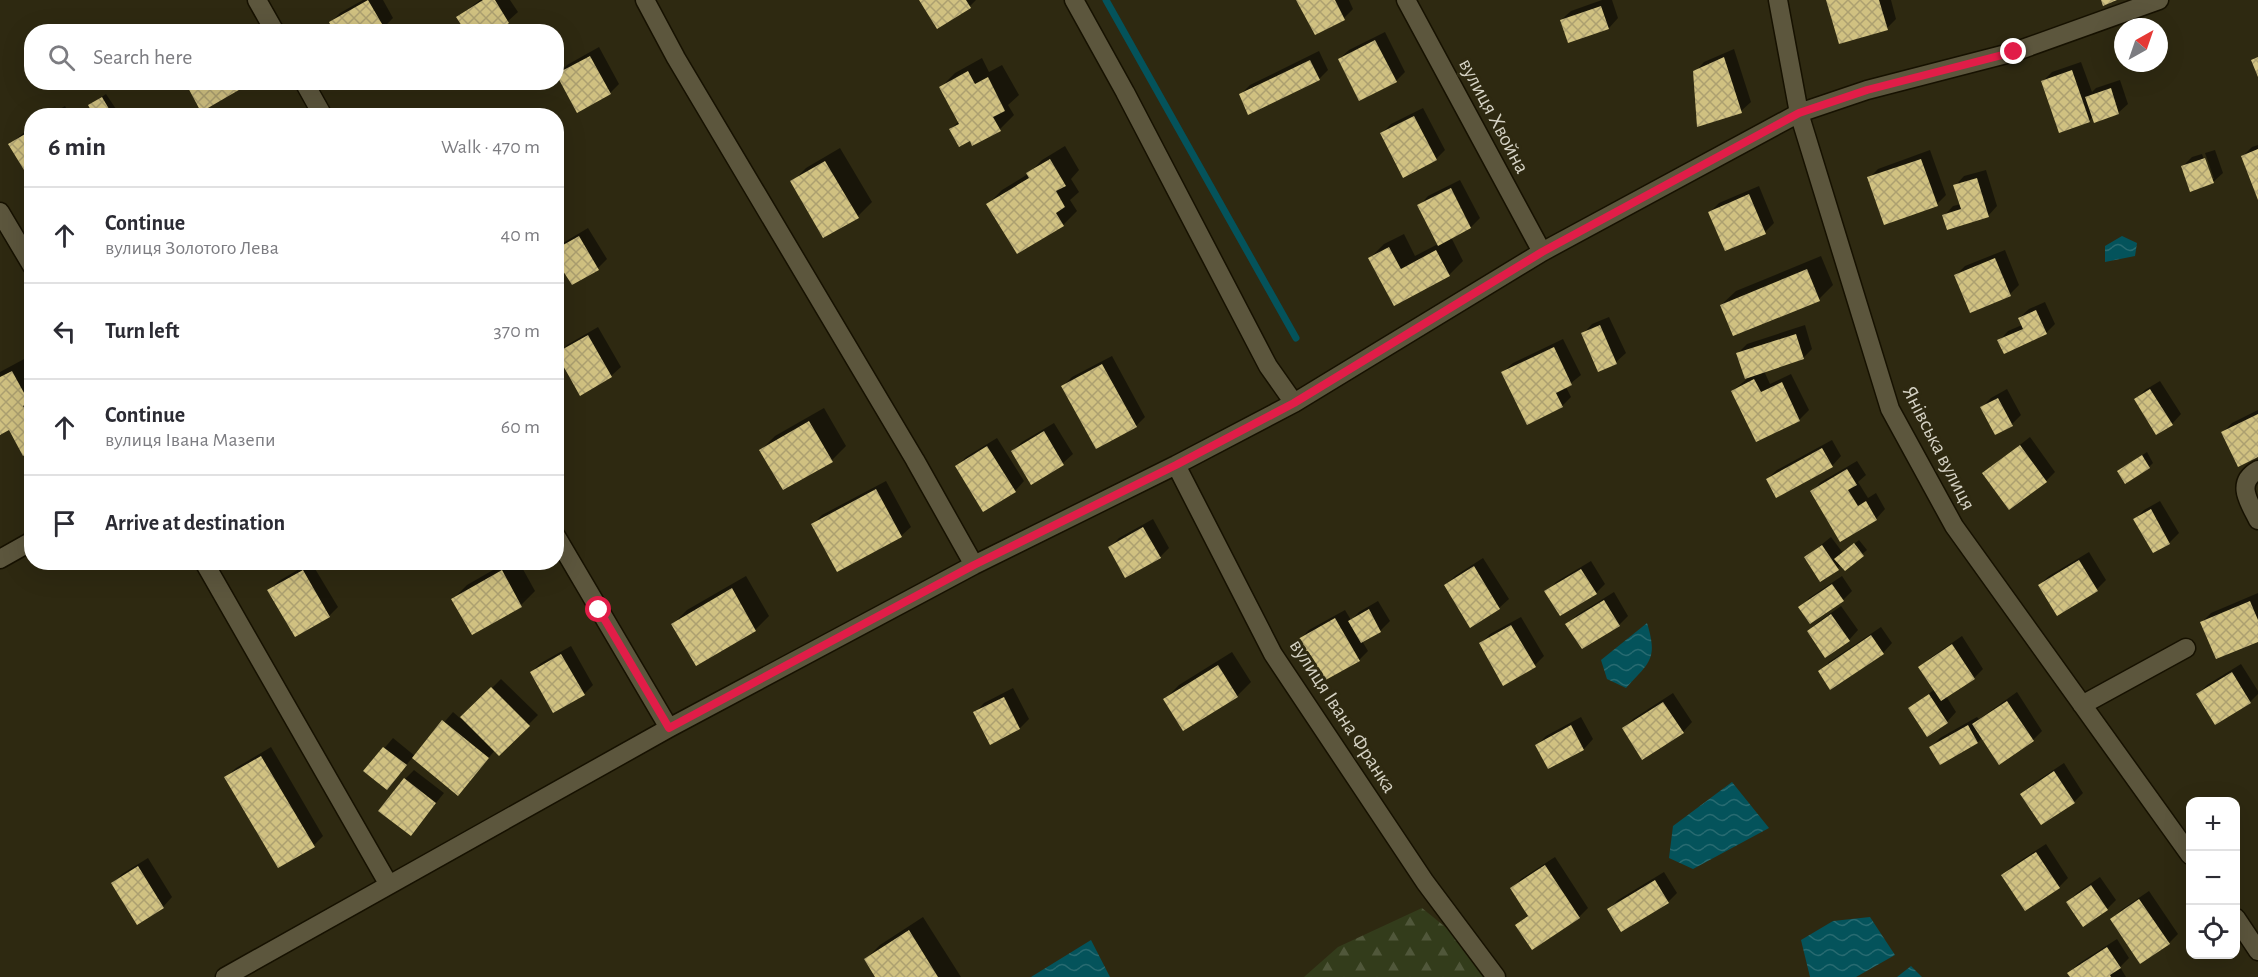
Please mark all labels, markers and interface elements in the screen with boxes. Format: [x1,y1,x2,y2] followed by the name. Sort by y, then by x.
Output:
[2114,18,2168,72] north arrow
[24,24,564,90] search box
[2000,38,2026,64] route end
[45,41,78,74] icon: search
[93,46,192,68] text: Search here
[1455,55,1533,177] street label: вулиця Хвойна
[48,134,106,160] text: 6 min
[441,137,540,157] text: Walk · 470 m
[105,212,185,234] text: Continue
[48,219,81,252] icon: ahead
[501,225,540,245] text: 40 m
[105,238,279,258] text: вулиця Золотого Лева
[48,315,81,348] icon: left
[105,320,179,342] text: Turn left
[494,321,540,341] text: 370 m
[1899,382,1979,514] street label: Янівська вулиця
[105,404,185,426] text: Continue
[48,411,81,444] icon: ahead
[501,417,540,437] text: 60 m
[105,430,276,450] text: вулиця Івана Мазепи
[48,507,81,540] icon: arrive
[105,512,285,534] text: Arrive at destination
[585,596,611,622] route start
[1286,636,1401,797] street label: вулиця Івана Франка
[2186,797,2240,959] map controls
[2186,797,2240,851] button: +
[2186,851,2240,905] button: −
[2186,905,2240,959] button: locate

